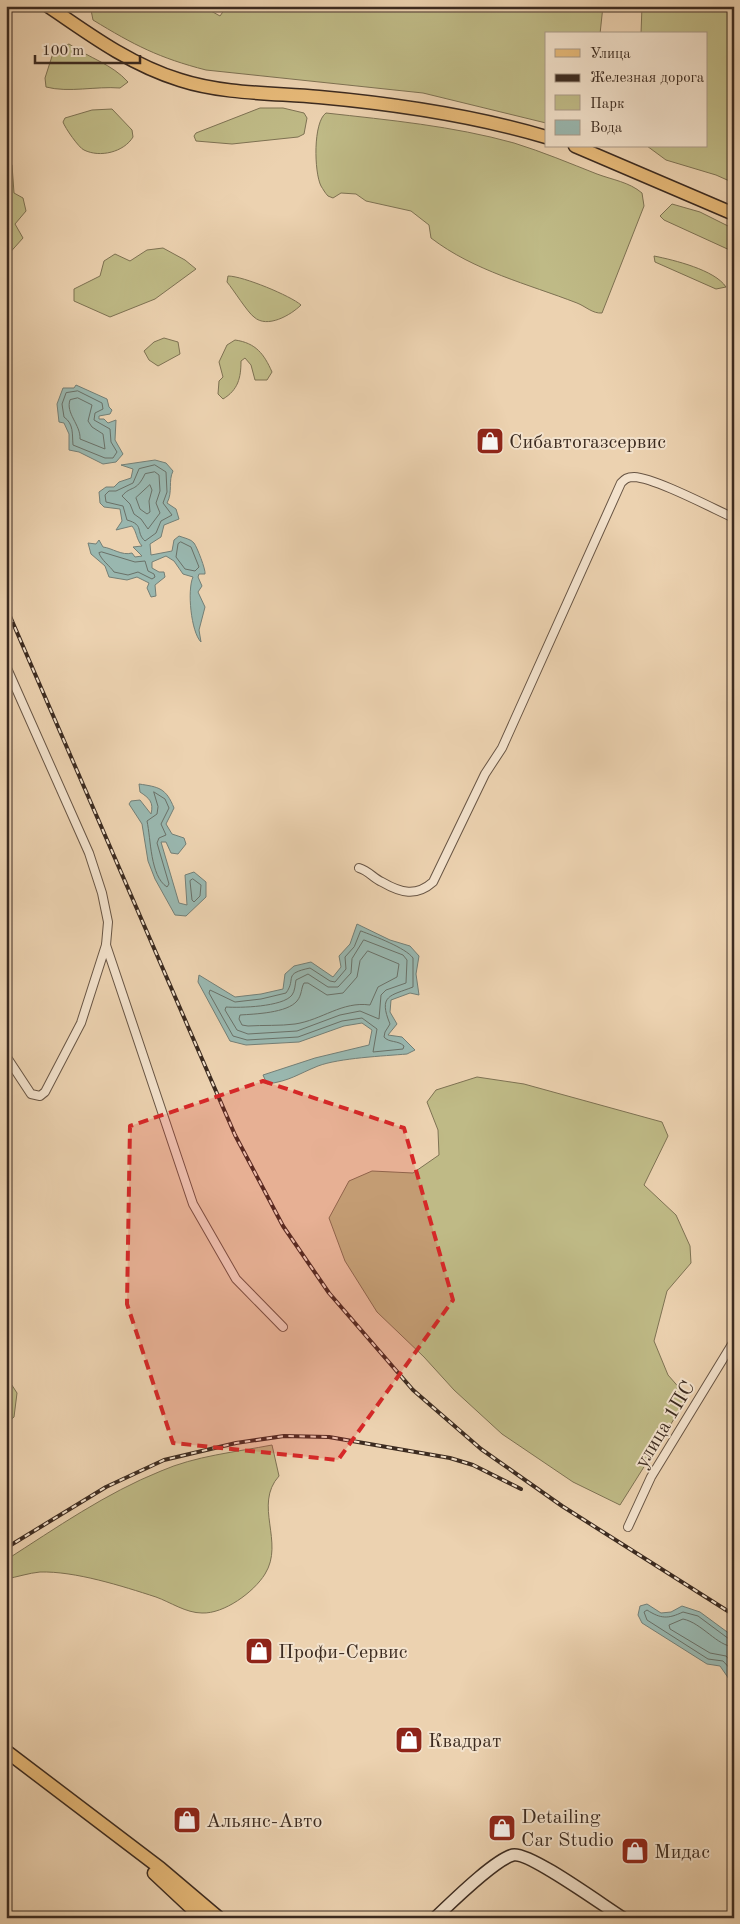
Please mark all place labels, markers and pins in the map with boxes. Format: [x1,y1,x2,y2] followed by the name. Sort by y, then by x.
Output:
[475,426,505,456] shop icon: Сибавтогазсервис
[509,433,666,453] place label: Сибавтогазсервис
[244,1636,274,1666] shop icon: Профи-Сервис
[278,1643,408,1663] place label: Профи-Сервис
[394,1725,424,1755] shop icon: Квадрат
[428,1732,502,1752] place label: Квадрат
[172,1805,202,1835] shop icon: Альянс-Авто
[521,1808,614,1851] place label: Detailing Car Studio
[206,1812,322,1832] place label: Альянс-Авто
[487,1813,517,1843] shop icon: Detailing Car Studio
[620,1836,650,1866] shop icon: Мидас
[654,1843,710,1863] place label: Мидас

